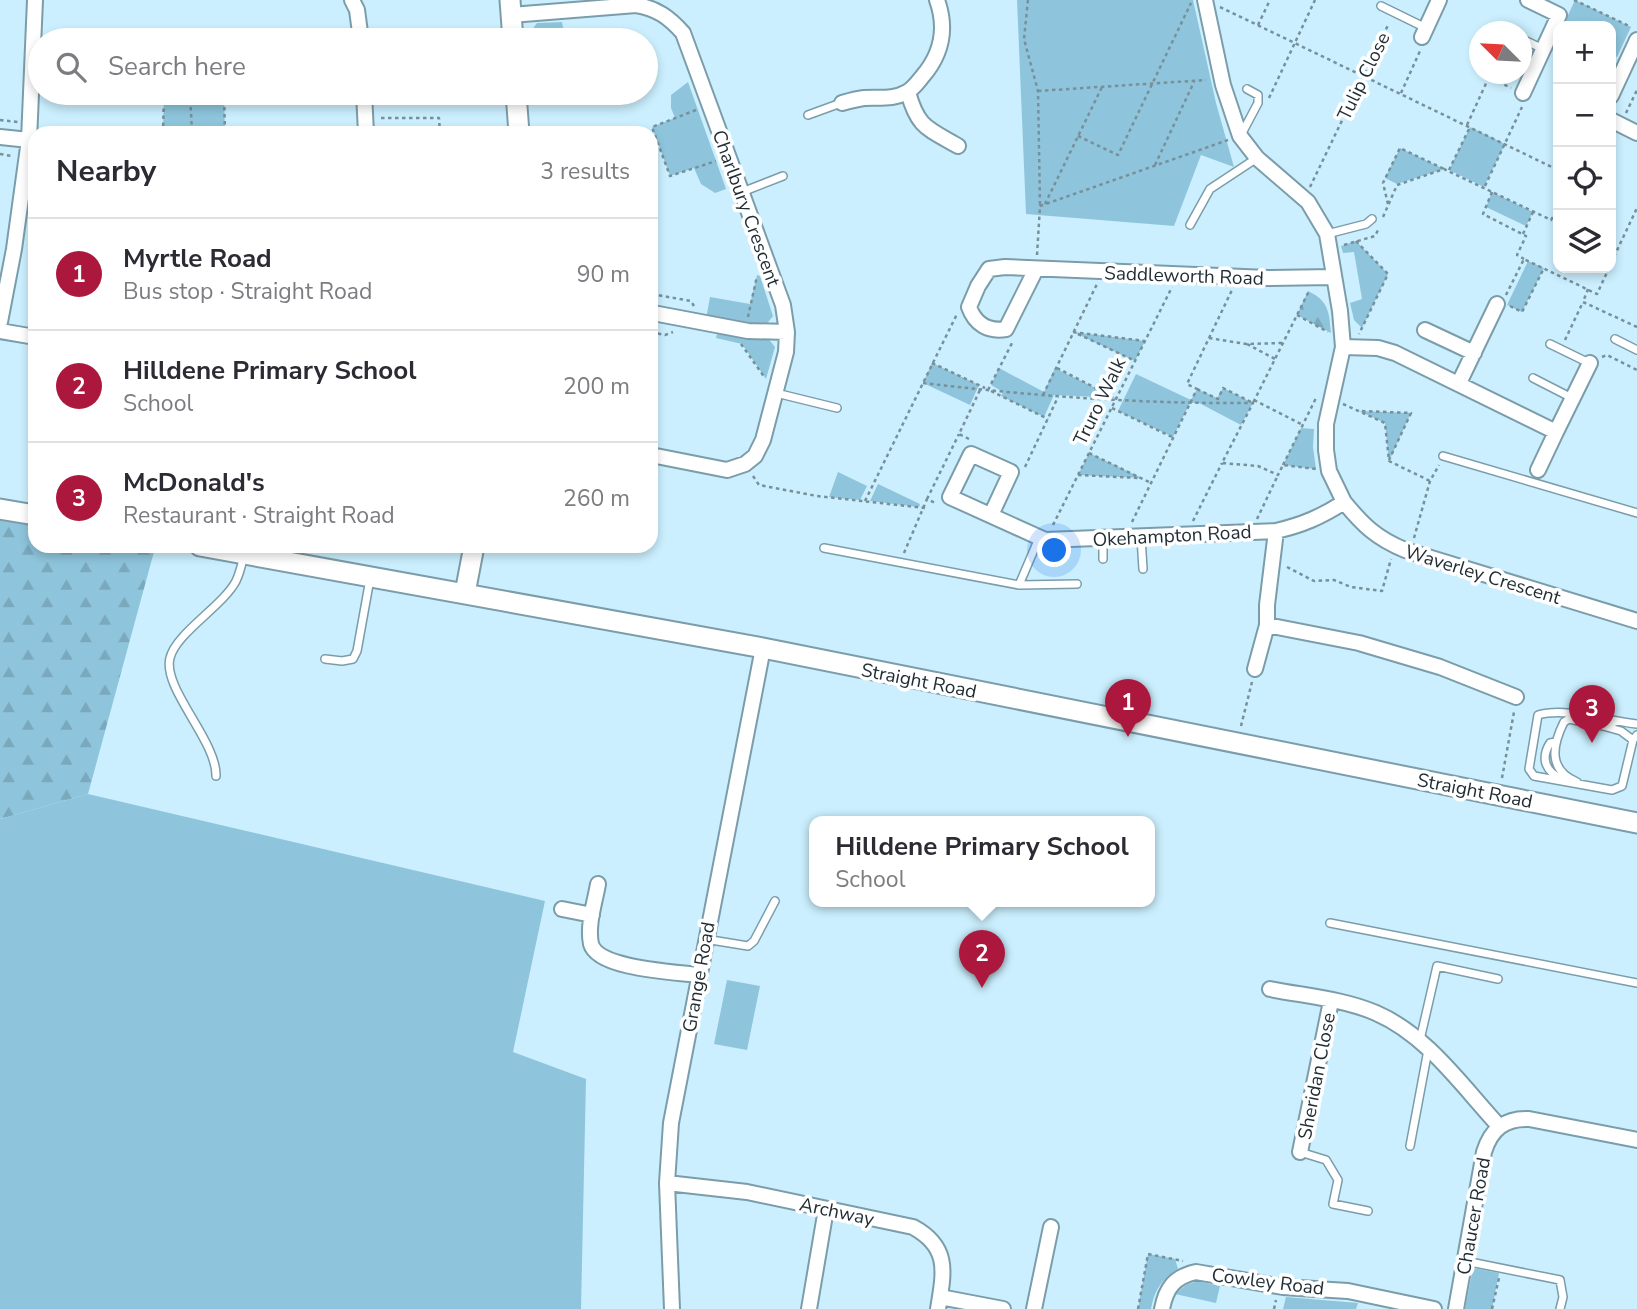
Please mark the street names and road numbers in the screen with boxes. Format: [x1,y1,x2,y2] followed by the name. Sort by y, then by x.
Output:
[1331,28,1396,125] street label: Tulip Close
[706,127,787,290] street label: Charlbury Crescent
[1104,260,1264,292] street label: Saddleworth Road
[1067,353,1133,450] street label: Truro Walk
[1092,519,1252,553] street label: Okehampton Road
[1402,539,1564,611] street label: Waverley Crescent
[859,657,979,705] street label: Straight Road
[1415,767,1535,815] street label: Straight Road
[676,920,721,1034] street label: Grange Road
[1292,1011,1342,1142] street label: Sheridan Close
[1451,1155,1497,1277] street label: Chaucer Road
[797,1191,877,1233] street label: Archway
[1210,1262,1325,1302] street label: Cowley Road

